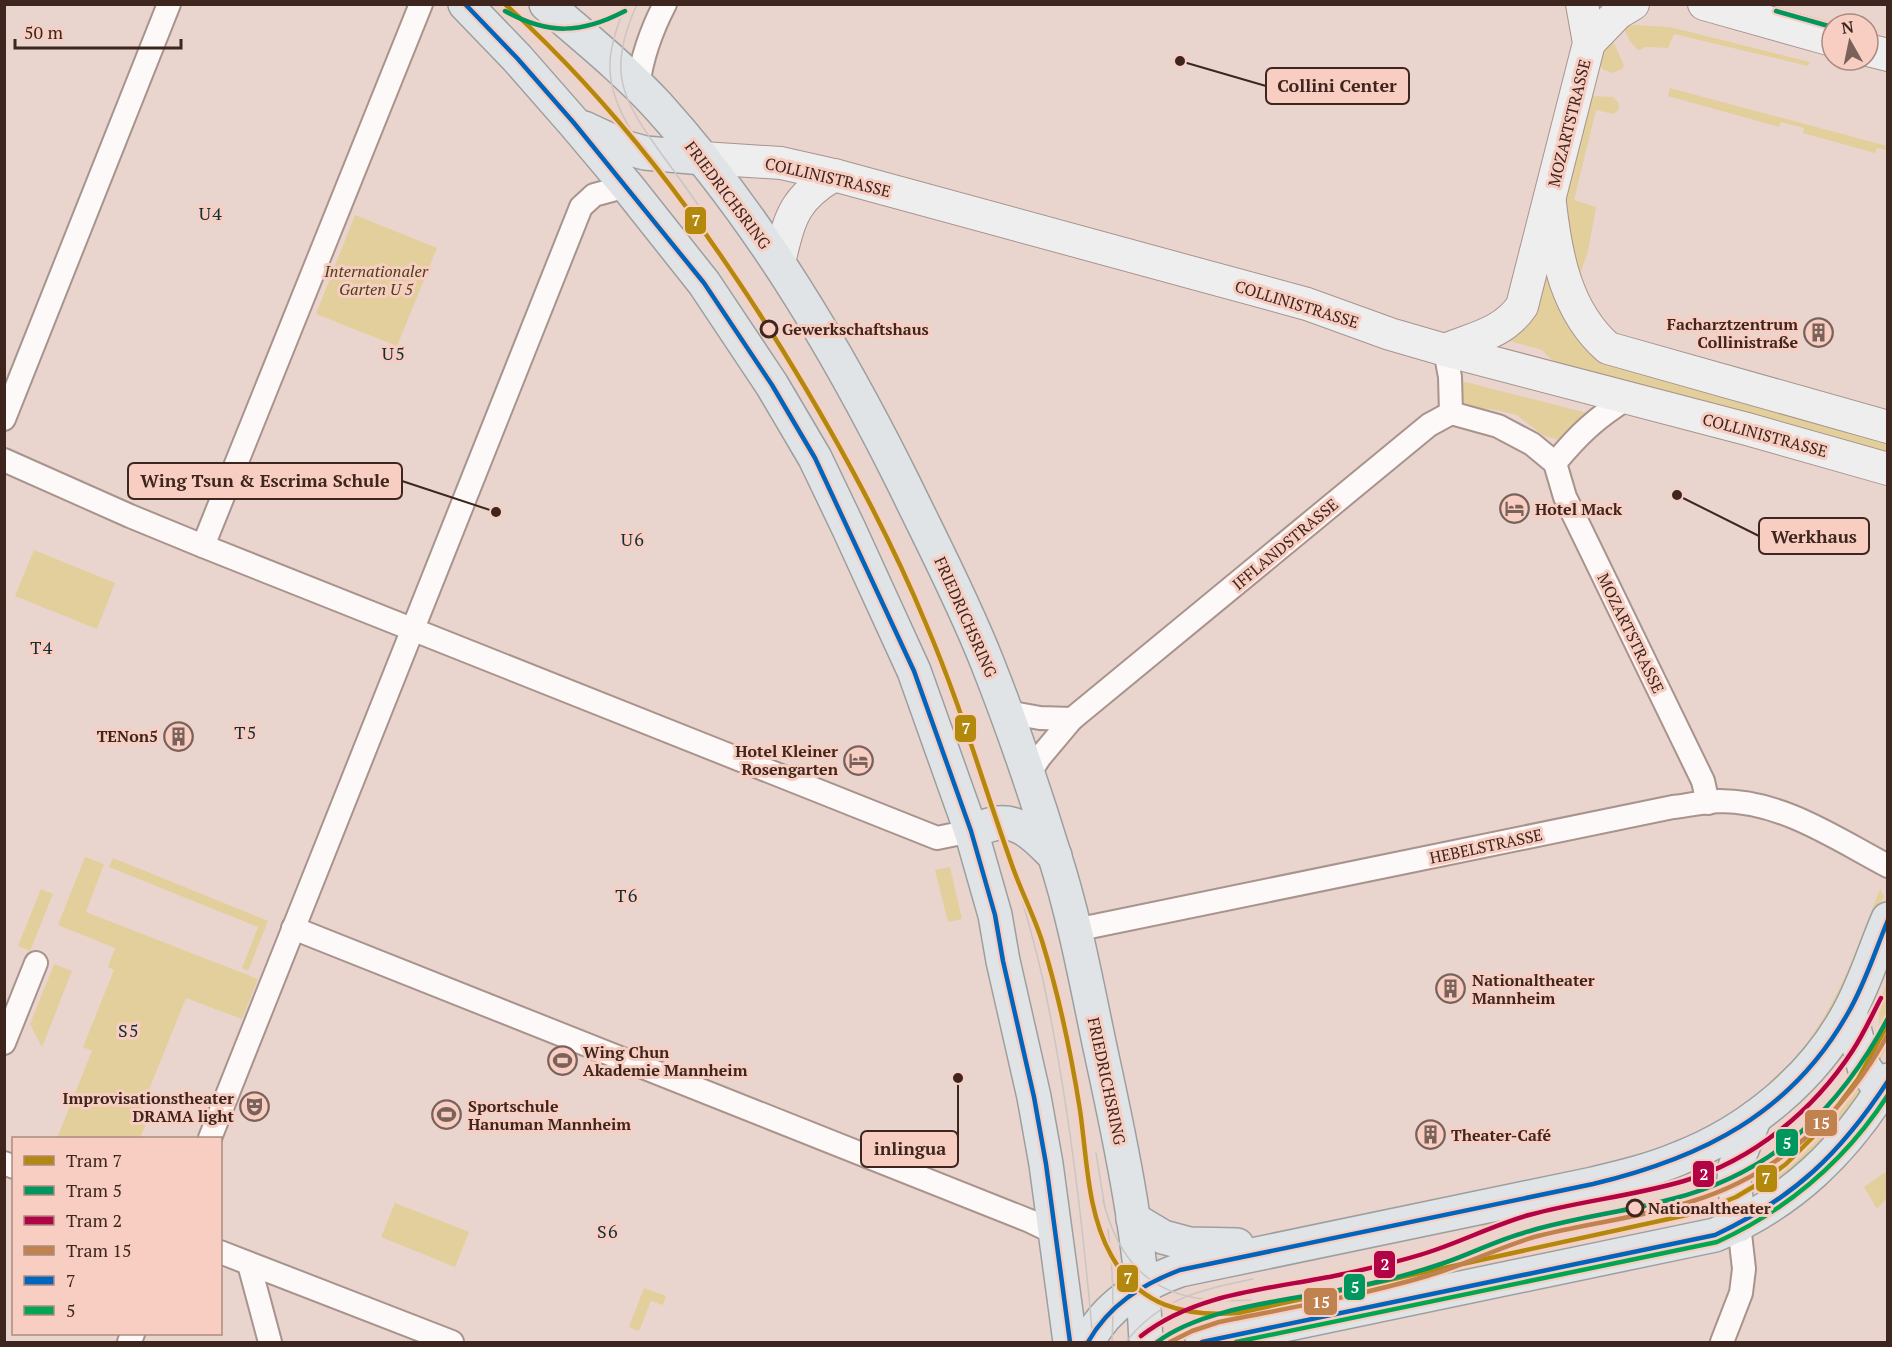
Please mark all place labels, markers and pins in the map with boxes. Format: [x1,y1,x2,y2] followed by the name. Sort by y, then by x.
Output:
[1266,68,1409,104] callout: Collini Center
[1667,313,1798,353] place label: Facharztzentrum Collinistraße
[1803,317,1835,349] building icon: Facharztzentrum Collinistraße
[782,318,929,340] place label: Gewerkschaftshaus
[760,320,778,338] marker: Gewerkschaftshaus
[128,463,402,499] callout: Wing Tsun & Escrima Schule
[1498,493,1530,525] hotel icon: Hotel Mack
[1535,498,1623,520] place label: Hotel Mack
[1759,518,1869,554] callout: Werkhaus
[163,720,195,752] building icon: TENon5
[97,725,158,747] place label: TENon5
[735,740,839,780] place label: Hotel Kleiner Rosengarten
[843,744,875,776] hotel icon: Hotel Kleiner Rosengarten
[1472,969,1595,1009] place label: Nationaltheater Mannheim
[1435,973,1467,1005] building icon: Nationaltheater Mannheim
[583,1041,748,1081] place label: Wing Chun Akademie Mannheim
[546,1045,578,1077] sports icon: Wing Chun Akademie Mannheim
[63,1087,235,1127] place label: Improvisationstheater DRAMA light
[239,1091,271,1123] theatre icon: Improvisationstheater DRAMA light
[468,1095,631,1135] place label: Sportschule Hanuman Mannheim
[431,1099,463,1131] sports icon: Sportschule Hanuman Mannheim
[1414,1119,1446,1151] building icon: Theater-Café
[1451,1124,1552,1146] place label: Theater-Café
[861,1131,958,1167] callout: inlingua
[1648,1197,1771,1219] place label: Nationaltheater
[1626,1199,1644,1217] marker: Nationaltheater

